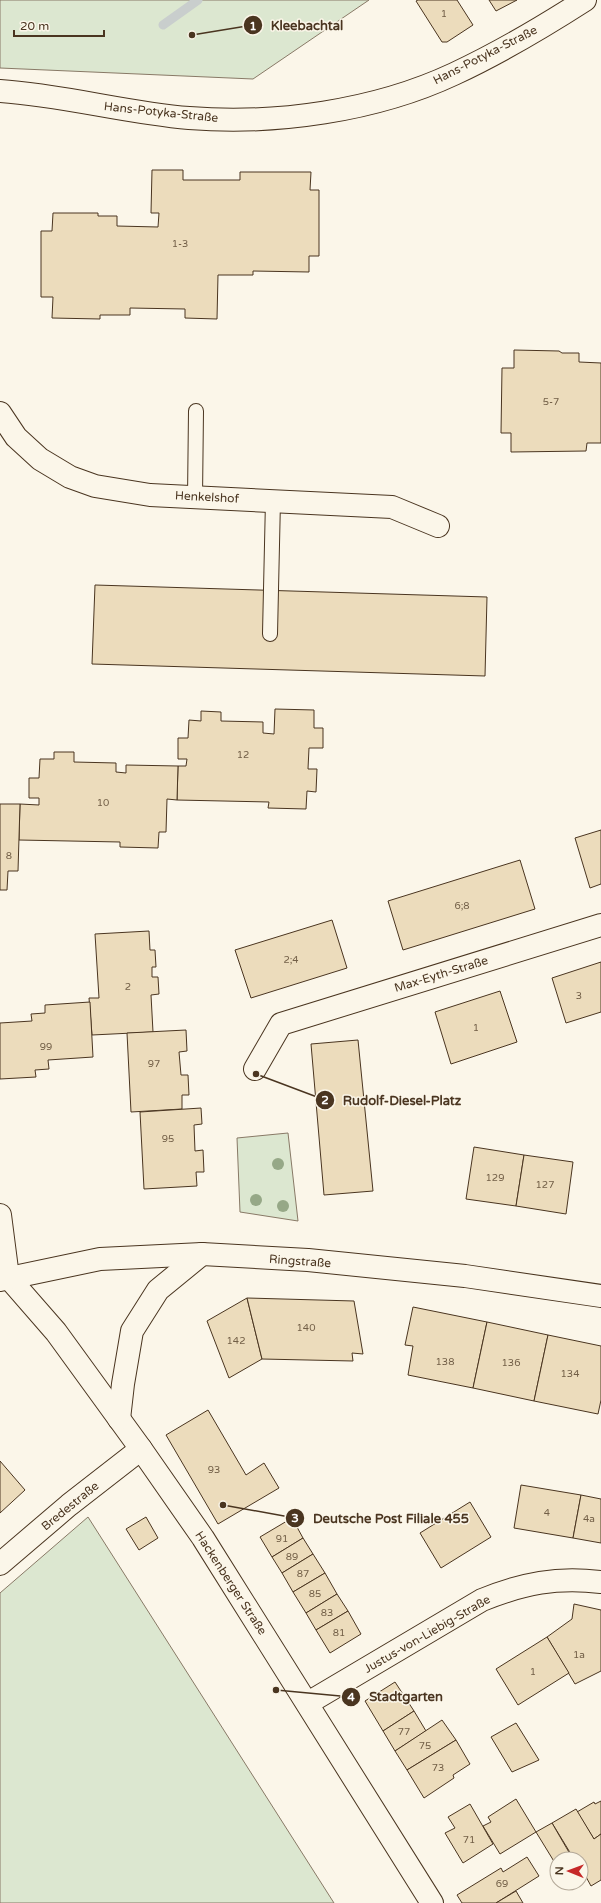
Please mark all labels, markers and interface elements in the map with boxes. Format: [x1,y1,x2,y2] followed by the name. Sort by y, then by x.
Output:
[441,8,447,20] house number: 1
[14,12,104,38] scale bar
[243,13,351,38] callout: Kleebachtal
[271,18,343,34] text: Kleebachtal
[20,19,49,33] text: 20 m
[249,19,257,33] text: 1
[431,23,540,87] street label: Hans-Potyka-Straße
[103,99,219,125] street label: Hans-Potyka-Straße
[172,238,188,250] house number: 1-3
[543,396,559,408] house number: 5-7
[175,488,240,506] street label: Henkelshof
[237,749,249,761] house number: 12
[97,797,109,809] house number: 10
[6,850,12,862] house number: 8
[454,900,470,912] house number: 6;8
[392,953,490,995] street label: Max-Eyth-Straße
[283,954,299,966] house number: 2;4
[125,981,131,993] house number: 2
[576,990,582,1002] house number: 3
[473,1022,479,1034] house number: 1
[40,1041,52,1053] house number: 99
[148,1058,160,1070] house number: 97
[315,1088,469,1113] callout: Rudolf-Diesel-Platz
[321,1093,329,1107] text: 2
[343,1093,462,1109] text: Rudolf-Diesel-Platz
[162,1133,174,1145] house number: 95
[486,1172,504,1184] house number: 129
[536,1179,554,1191] house number: 127
[269,1252,332,1270] street label: Ringstraße
[297,1322,315,1334] house number: 140
[227,1335,245,1347] house number: 142
[436,1356,454,1368] house number: 138
[502,1357,520,1369] house number: 136
[561,1368,579,1380] house number: 134
[208,1464,220,1476] house number: 93
[39,1479,102,1533] street label: Bredestraße
[285,1506,477,1531] callout: Deutsche Post Filiale 455
[544,1507,550,1519] house number: 4
[291,1511,299,1525] text: 3
[313,1511,469,1527] text: Deutsche Post Filiale 455
[583,1513,595,1525] house number: 4a
[192,1529,270,1638] street label: Hackenberger Straße
[276,1533,288,1545] house number: 91
[286,1551,298,1563] house number: 89
[297,1568,309,1580] house number: 87
[309,1588,321,1600] house number: 85
[361,1592,493,1676] street label: Justus-von-Liebig-Straße
[321,1607,333,1619] house number: 83
[333,1627,345,1639] house number: 81
[573,1649,585,1661] house number: 1a
[530,1666,536,1678] house number: 1
[341,1684,451,1709] callout: Stadtgarten
[369,1689,443,1705] text: Stadtgarten
[347,1690,355,1704] text: 4
[398,1726,410,1738] house number: 77
[419,1740,431,1752] house number: 75
[432,1762,444,1774] house number: 73
[463,1834,475,1846] house number: 71
[549,1851,589,1891] north arrow
[553,1866,566,1875] text: N
[496,1878,508,1890] house number: 69

